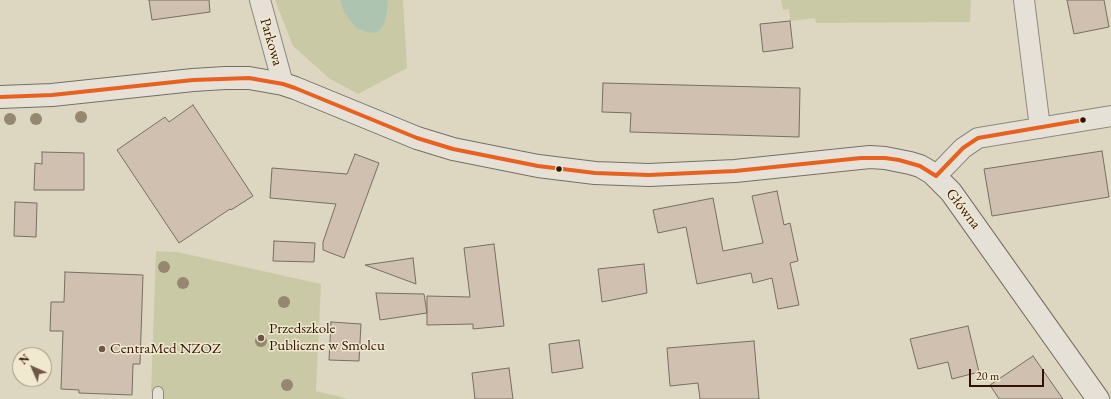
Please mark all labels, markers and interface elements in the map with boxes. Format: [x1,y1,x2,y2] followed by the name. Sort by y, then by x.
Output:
[256,16,286,68] street label: Parkowa
[1078,115,1088,125] unlabelled marker
[554,164,564,174] unlabelled marker
[942,185,984,233] street label: Główna
[269,320,385,355] place label: Przedszkole Publiczne w Smolcu
[256,333,266,343] marker: Przedszkole Publiczne w Smolcu
[110,340,221,358] place label: CentraMed NZOZ
[97,344,107,354] marker: CentraMed NZOZ
[12,347,52,387] north arrow
[16,351,32,367] text: N
[971,361,1046,387] scale bar
[976,368,999,384] text: 20 m

